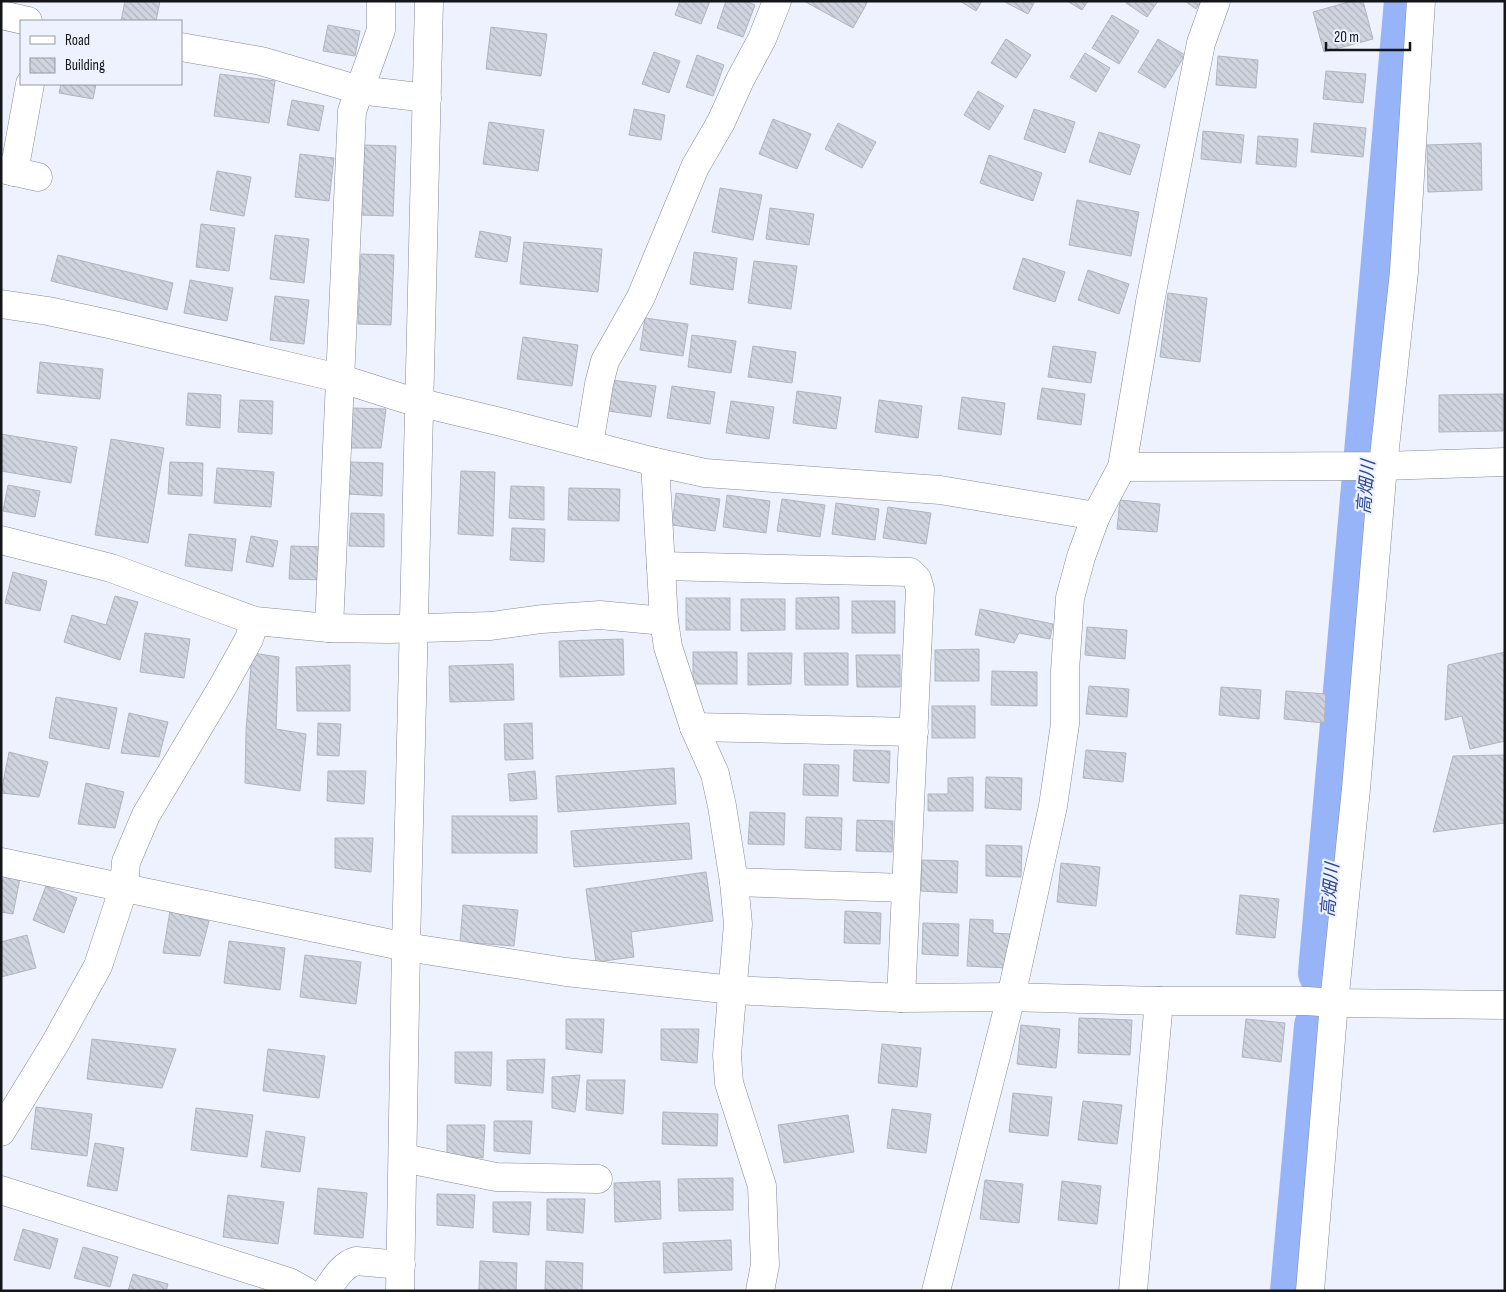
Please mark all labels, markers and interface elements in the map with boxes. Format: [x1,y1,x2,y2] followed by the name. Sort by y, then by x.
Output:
[20,20,182,85] legend
[1326,20,1410,52] scale bar
[1334,28,1359,47] text: 20 m
[65,31,90,50] text: Road
[65,56,105,75] text: Building
[1354,457,1379,515] water label: 高畑川
[1318,860,1343,918] water label: 高畑川

